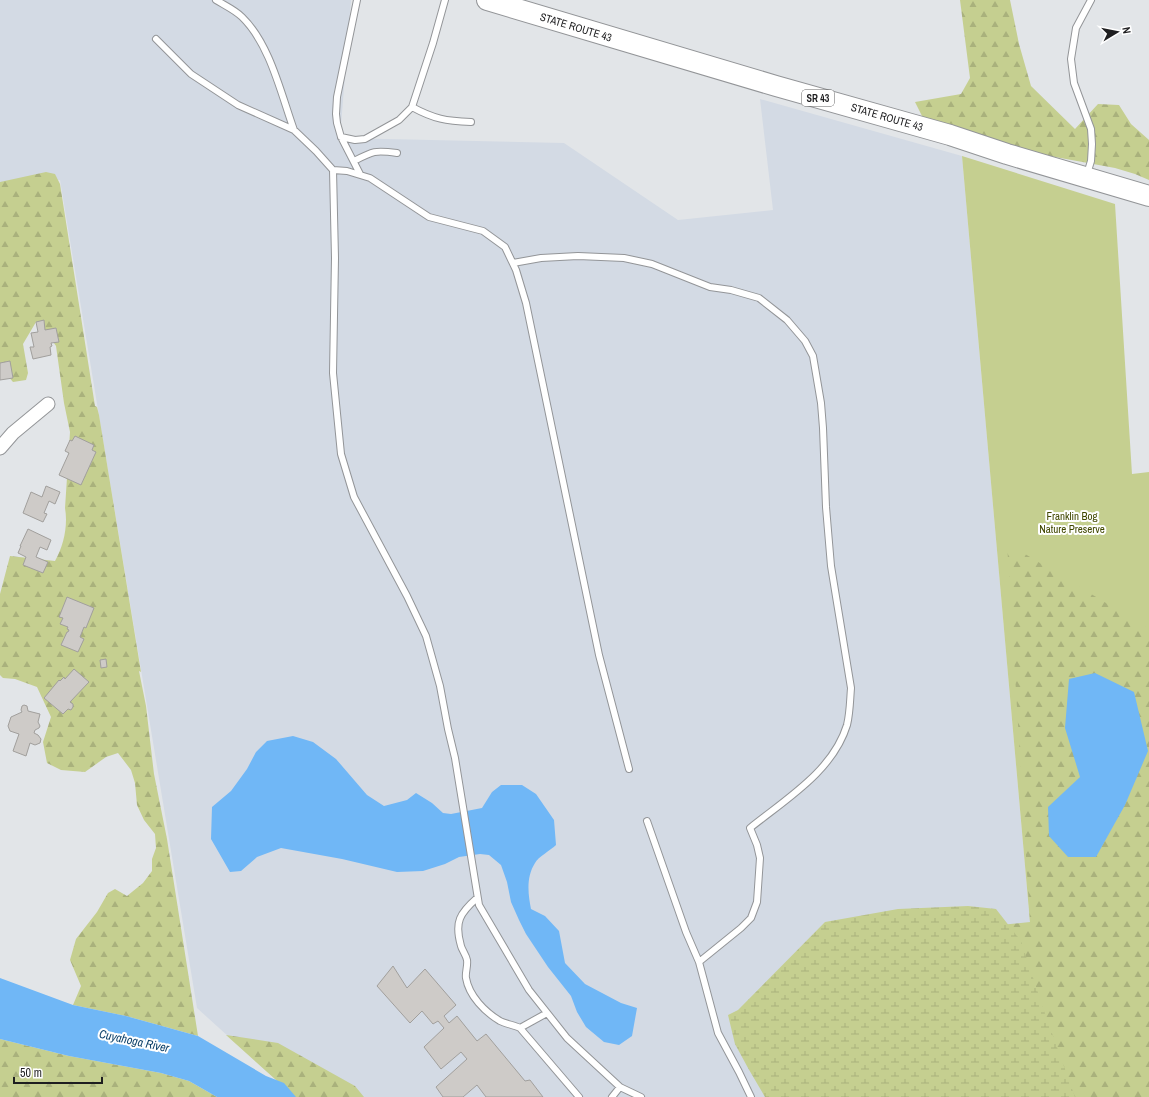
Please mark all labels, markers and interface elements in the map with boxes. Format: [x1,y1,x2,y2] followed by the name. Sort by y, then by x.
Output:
[538,9,614,45] street label: STATE ROUTE 43
[1097,12,1137,52] north arrow
[1119,26,1134,35] text: N
[802,90,834,106] road number: SR 43
[849,100,925,134] street label: STATE ROUTE 43
[1039,509,1105,536] park label: Franklin Bog Nature Preserve
[98,1026,171,1056] water label: Cuyahoga River
[14,1059,102,1085] scale bar
[20,1065,42,1081] text: 50 m

